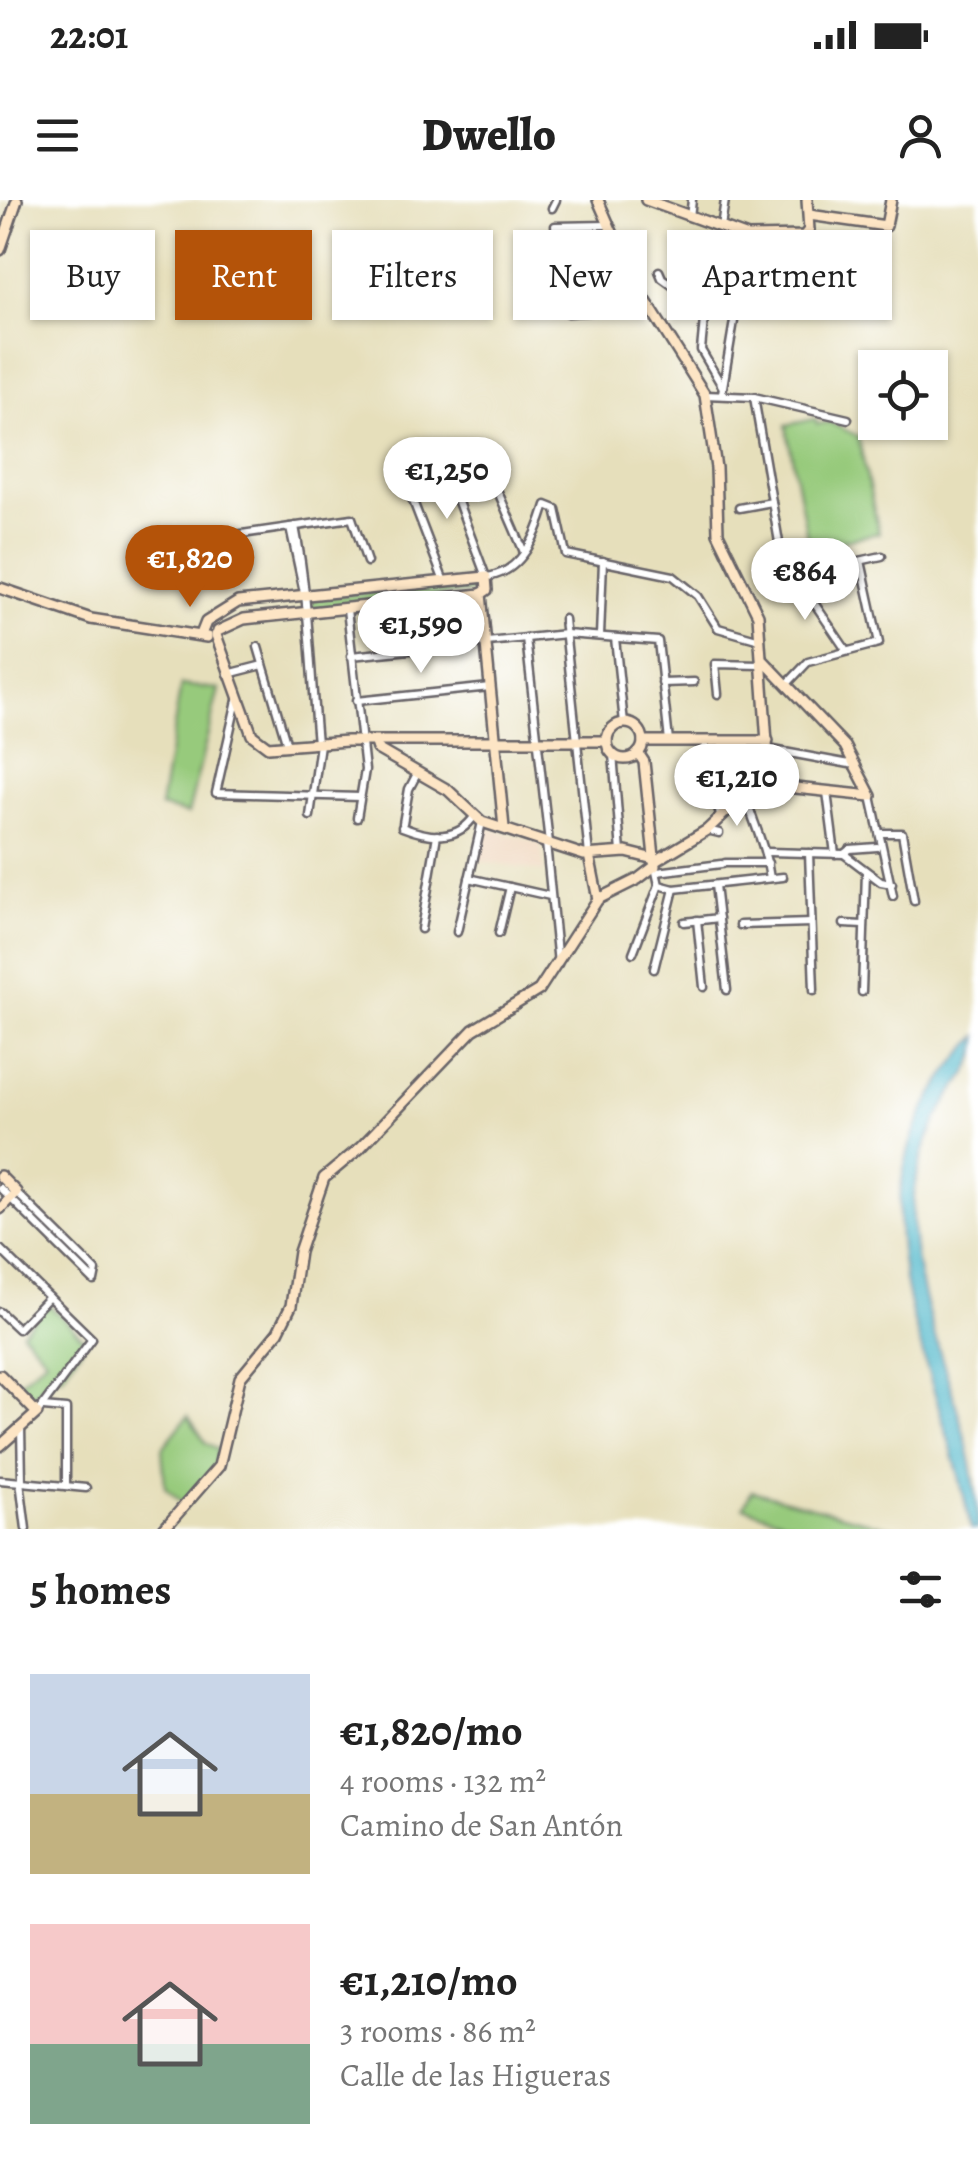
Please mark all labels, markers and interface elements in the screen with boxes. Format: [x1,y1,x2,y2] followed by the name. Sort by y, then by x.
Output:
[50,9,128,61] text: 22:01
[422,104,556,166] text: Dwello
[30,108,85,163] icon: menu
[893,108,948,163] icon: person
[30,230,155,320] chip: Buy
[175,230,312,320] chip: Rent
[332,230,493,320] chip: Filters
[513,230,647,320] chip: New
[667,230,892,320] chip: Apartment
[858,350,948,440] map controls
[858,350,948,440] button: locate
[366,437,528,522] pin: €1,250
[405,447,489,491] text: €1,250
[109,525,271,610] pin: €1,820
[147,535,233,579] text: €1,820
[746,538,864,623] pin: €864
[773,548,837,592] text: €864
[340,591,502,676] pin: €1,590
[379,601,463,645] text: €1,590
[656,744,818,829] pin: €1,210
[696,754,778,798] text: €1,210
[30,1561,171,1618] text: 5 homes
[893,1562,948,1617] icon: filters
[340,1702,523,1759] text: €1,820/mo
[110,1714,230,1834] icon: home
[340,1759,546,1803] text: 4 rooms · 132 m²
[340,1803,623,1847] text: Camino de San Antón
[340,1952,518,2009] text: €1,210/mo
[110,1964,230,2084] icon: home
[340,2009,536,2053] text: 3 rooms · 86 m²
[340,2053,611,2097] text: Calle de las Higueras

